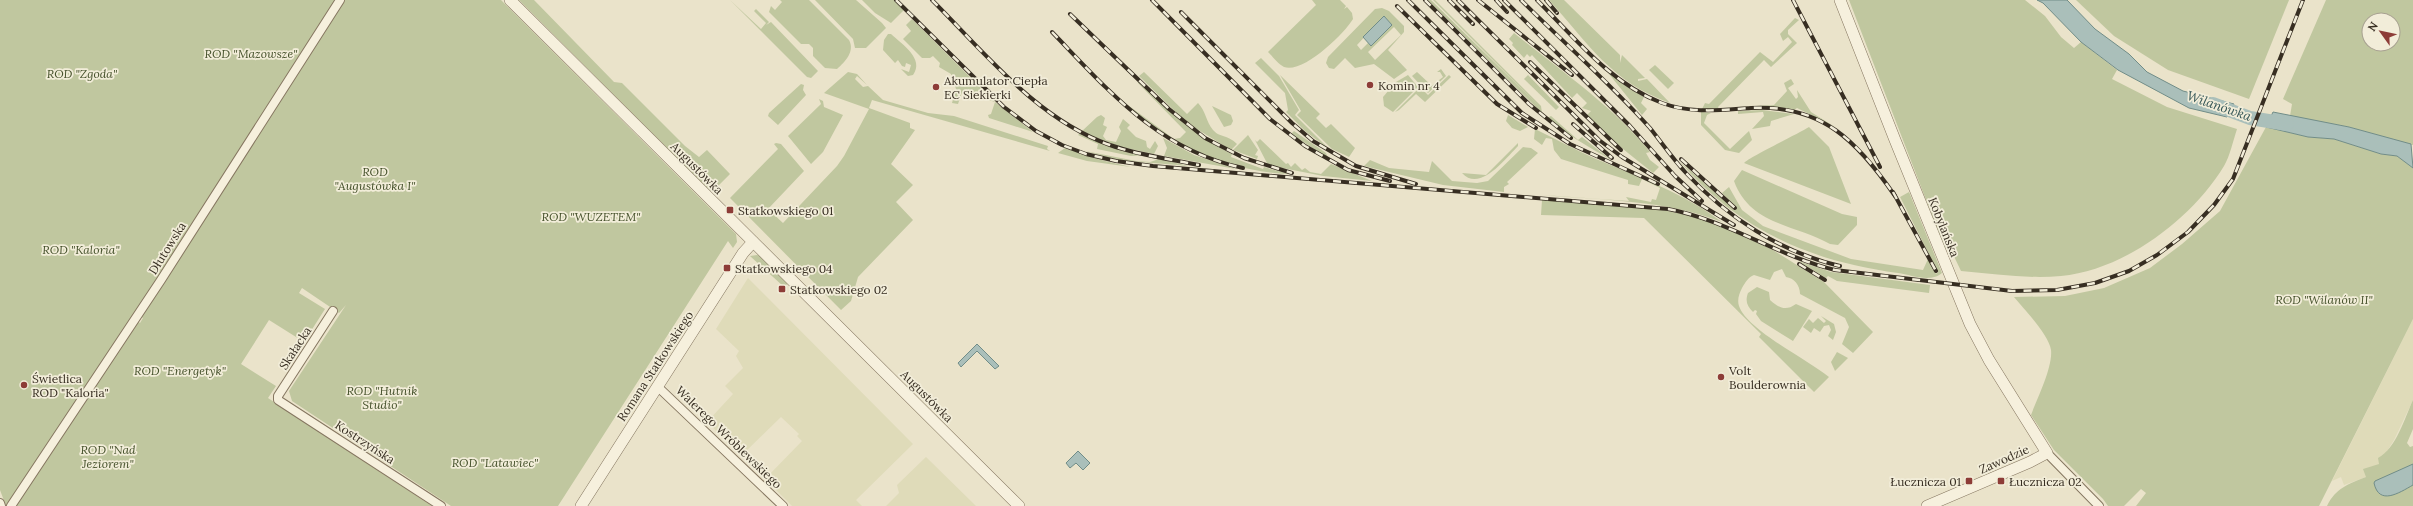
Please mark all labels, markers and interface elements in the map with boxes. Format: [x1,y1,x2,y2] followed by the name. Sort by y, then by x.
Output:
[2361,12,2401,52] north arrow
[2364,19,2381,34] text: N
[205,46,297,61] park label: ROD "Mazowsze"
[47,66,117,81] park label: ROD "Zgoda"
[943,73,1048,102] place label: Akumulator Ciepła EC Siekierki
[1378,78,1440,93] place label: Komin nr 4
[1365,80,1375,90] marker: Komin nr 4
[931,82,941,92] marker: Akumulator Ciepła EC Siekierki
[2185,87,2254,125] water label: Wilanówka
[667,138,726,197] street label: Augustówka
[334,164,416,193] park label: ROD "Augustówka I"
[1925,195,1963,259] street label: Kobylańska
[738,203,833,218] place label: Statkowskiego 01
[725,205,735,215] marker: Statkowskiego 01
[541,209,641,224] park label: ROD "WUZETEM"
[145,219,189,277] street label: Dłutowska
[42,242,120,257] park label: ROD "Kaloria"
[735,261,833,276] place label: Statkowskiego 04
[722,263,732,273] marker: Statkowskiego 04
[790,282,887,297] place label: Statkowskiego 02
[777,284,787,294] marker: Statkowskiego 02
[2275,292,2373,307] park label: ROD "Wilanów II"
[614,308,696,424] street label: Romana Statkowskiego
[276,324,314,372] street label: Skałacka
[134,363,226,378] park label: ROD "Energetyk"
[1728,363,1806,392] place label: Volt Boulderownia
[897,366,956,425] street label: Augustówka
[32,371,109,400] place label: Świetlica ROD "Kaloria"
[1716,372,1726,382] marker: Volt Boulderownia
[19,380,29,390] marker: Świetlica ROD "Kaloria"
[346,383,418,412] park label: ROD "Hutnik Studio"
[673,383,785,491] street label: Walerego Wróblewskiego
[332,417,398,467] street label: Kostrzyńska
[1977,441,2032,477] street label: Zawodzie
[80,442,136,471] park label: ROD "Nad Jeziorem"
[452,455,538,470] park label: ROD "Latawiec"
[1890,474,1961,489] place label: Łucznicza 01
[2009,474,2082,489] place label: Łucznicza 02
[1964,476,1974,486] marker: Łucznicza 01
[1996,476,2006,486] marker: Łucznicza 02

